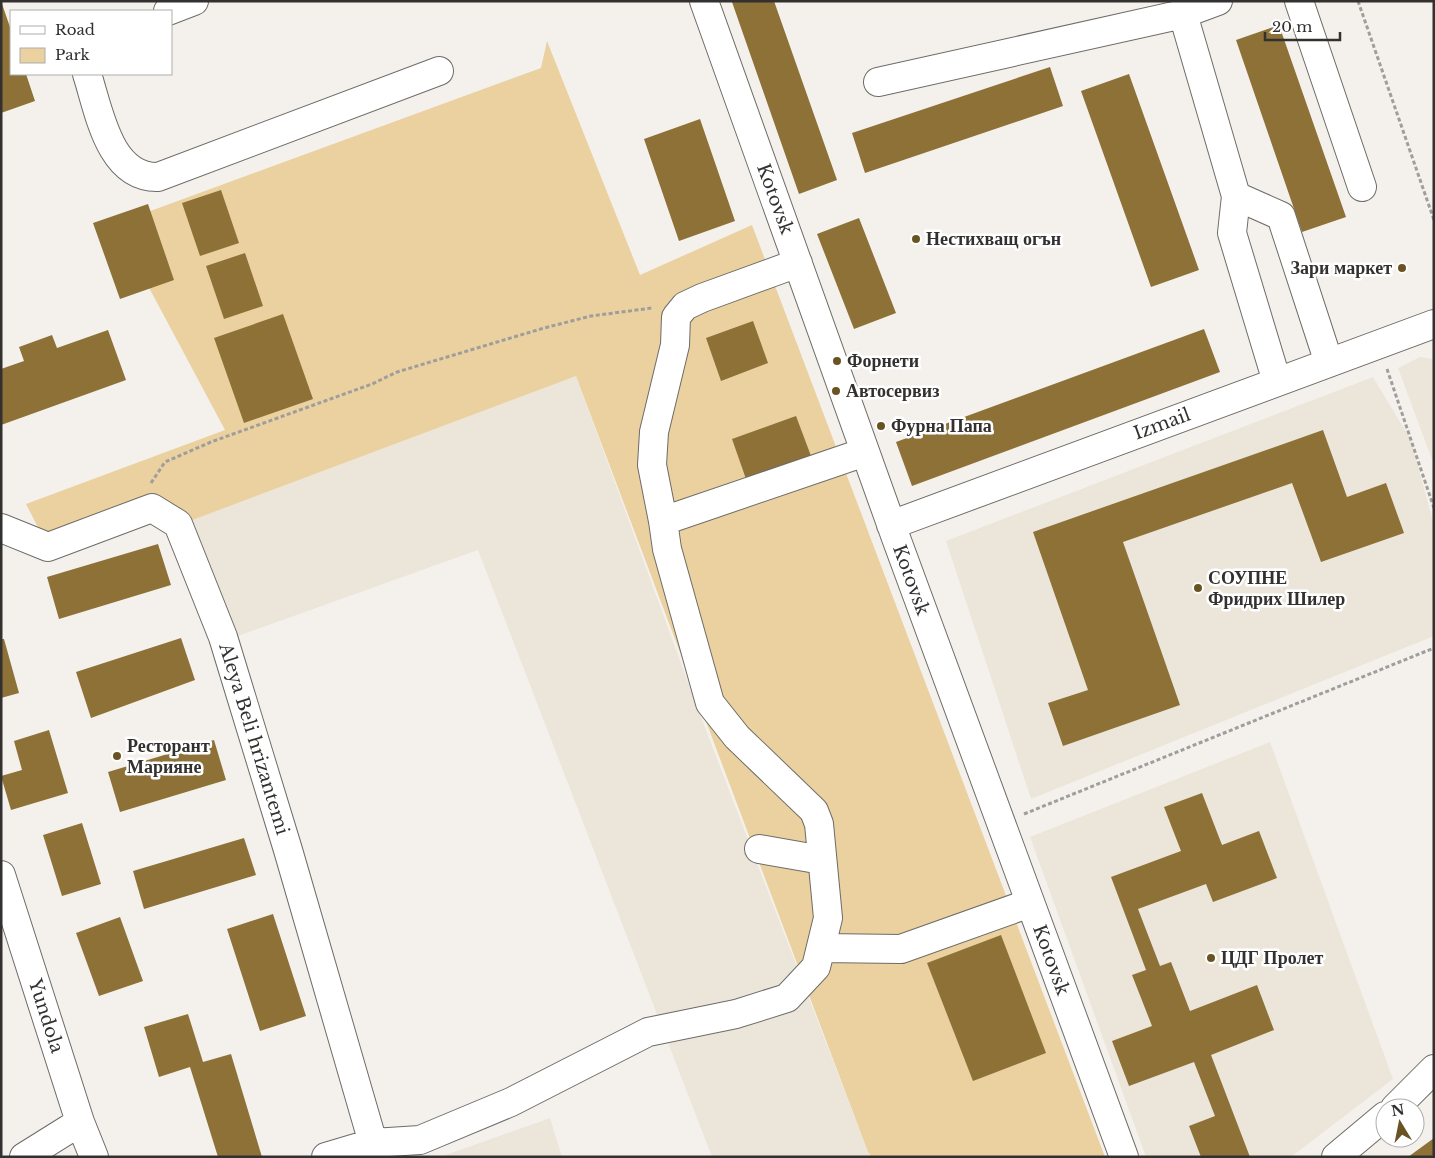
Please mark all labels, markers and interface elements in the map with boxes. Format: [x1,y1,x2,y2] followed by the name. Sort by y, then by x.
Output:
[10,10,172,75] legend
[1265,10,1340,42] scale bar
[1272,17,1312,36] text: 20 m
[55,20,95,39] text: Road
[55,45,91,64] text: Park
[752,161,798,237] street label: Kotovsk
[926,228,1061,250] place label: Нестихващ огън
[910,233,922,245] marker: Нестихващ огън
[1290,257,1392,279] place label: Зари маркет
[1396,262,1408,274] marker: Зари маркет
[847,350,919,372] place label: Форнети
[831,355,843,367] marker: Форнети
[846,380,939,402] place label: Автосервиз
[830,385,842,397] marker: Автосервиз
[1131,404,1194,444] street label: Izmail
[891,415,992,437] place label: Фурна Папа
[875,420,887,432] marker: Фурна Папа
[888,542,934,618] street label: Kotovsk
[1208,567,1345,610] place label: СОУПНЕ Фридрих Шилер
[1192,582,1204,594] marker: СОУПНЕ Фридрих Шилер
[214,639,294,838] street label: Aleya Beli hrizantemi
[127,735,210,778] place label: Ресторант Марияне
[111,750,123,762] marker: Ресторант Марияне
[1028,922,1074,998] street label: Kotovsk
[1221,947,1323,969] place label: ЦДГ Пролет
[1205,952,1217,964] marker: ЦДГ Пролет
[23,975,68,1056] street label: Yundola
[1375,1098,1425,1148] north arrow
[1390,1100,1406,1120] text: N

